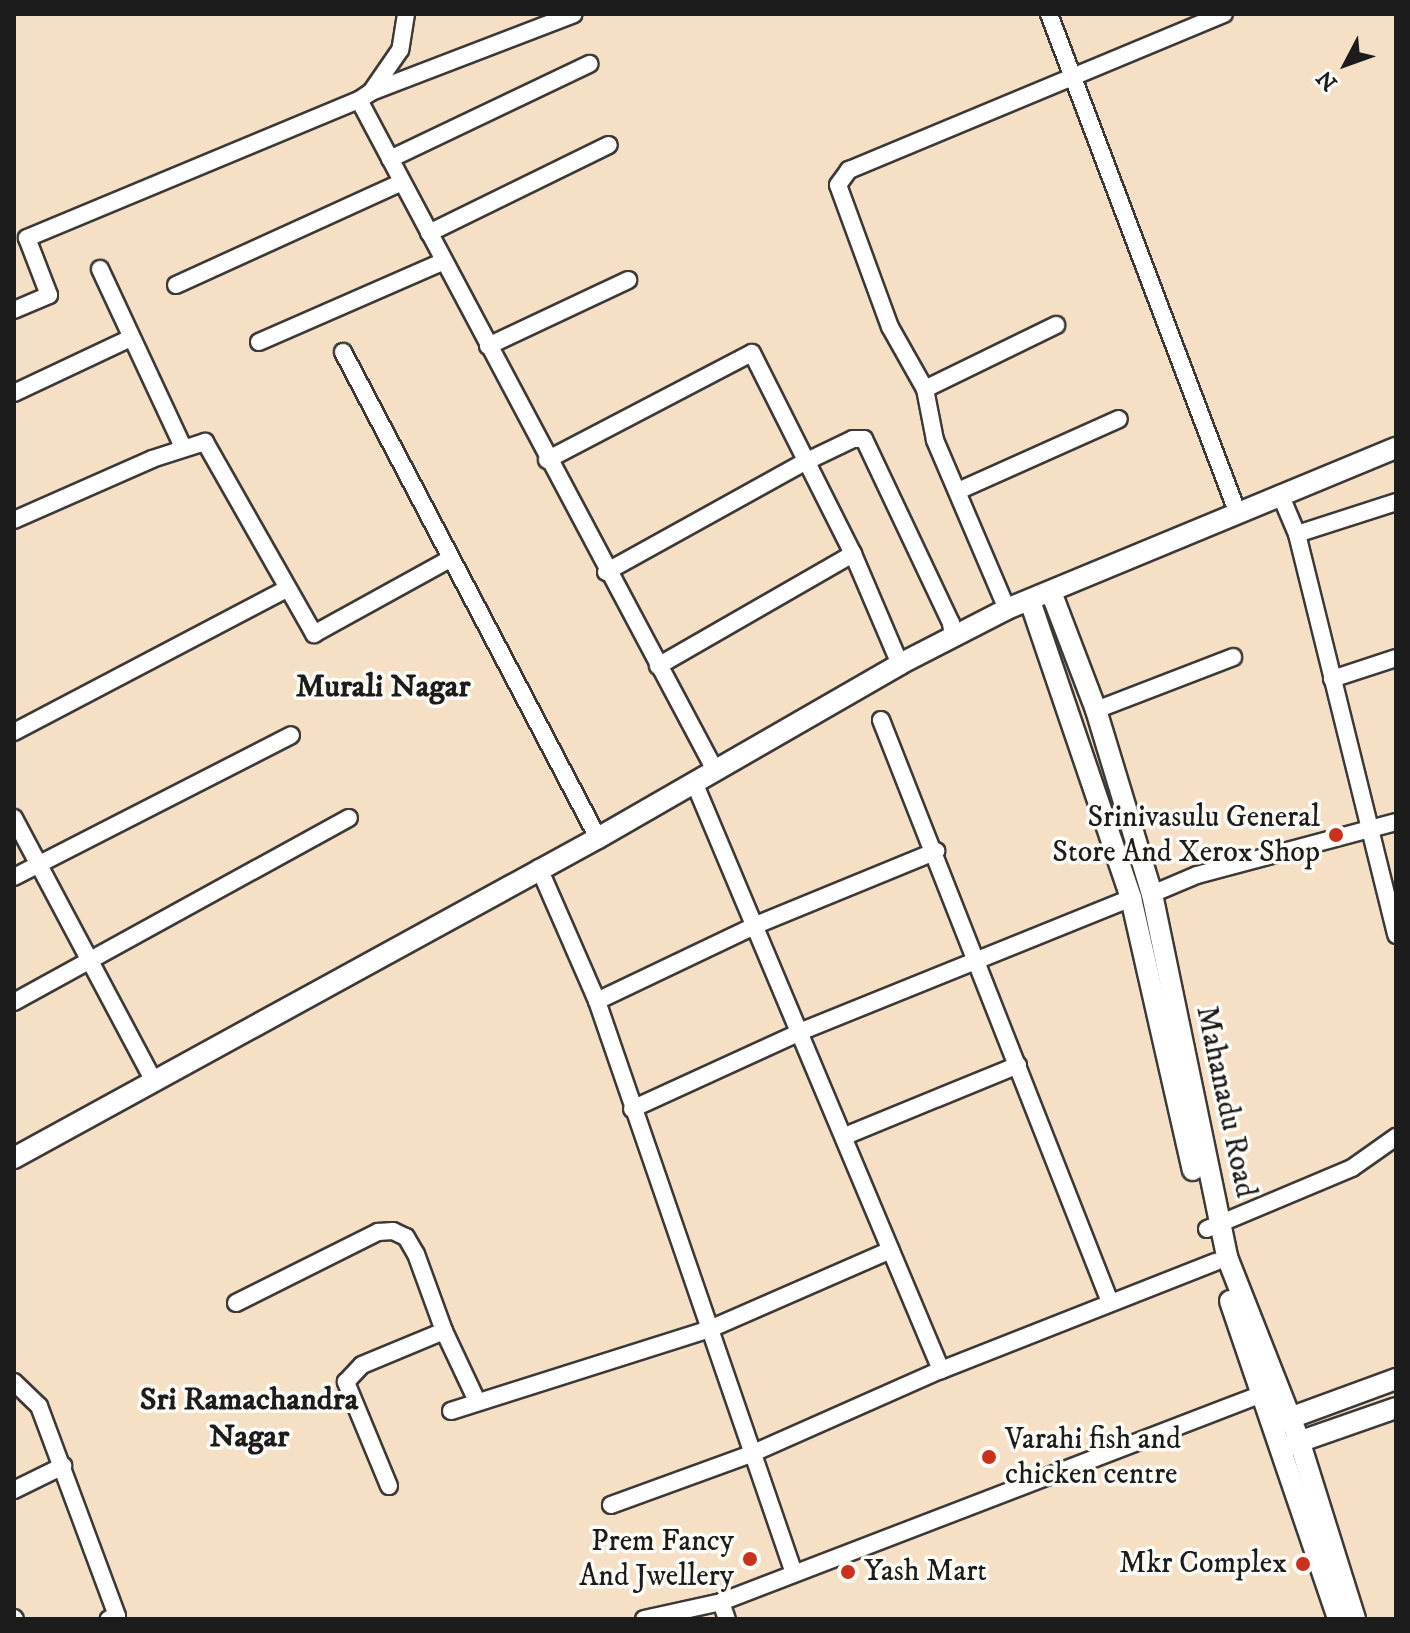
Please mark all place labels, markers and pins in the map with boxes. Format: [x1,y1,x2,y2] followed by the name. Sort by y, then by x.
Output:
[1052,800,1320,870] place label: Srinivasulu General Store And Xerox Shop
[1327,826,1345,844] marker: Srinivasulu General Store And Xerox Shop
[1005,1422,1181,1492] place label: Varahi fish and chicken centre
[980,1448,998,1466] marker: Varahi fish and chicken centre
[579,1524,734,1594] place label: Prem Fancy And Jwellery
[1119,1546,1287,1582] place label: Mkr Complex
[741,1550,759,1568] marker: Prem Fancy And Jwellery
[864,1554,987,1590] place label: Yash Mart
[1294,1555,1312,1573] marker: Mkr Complex
[839,1563,857,1581] marker: Yash Mart

